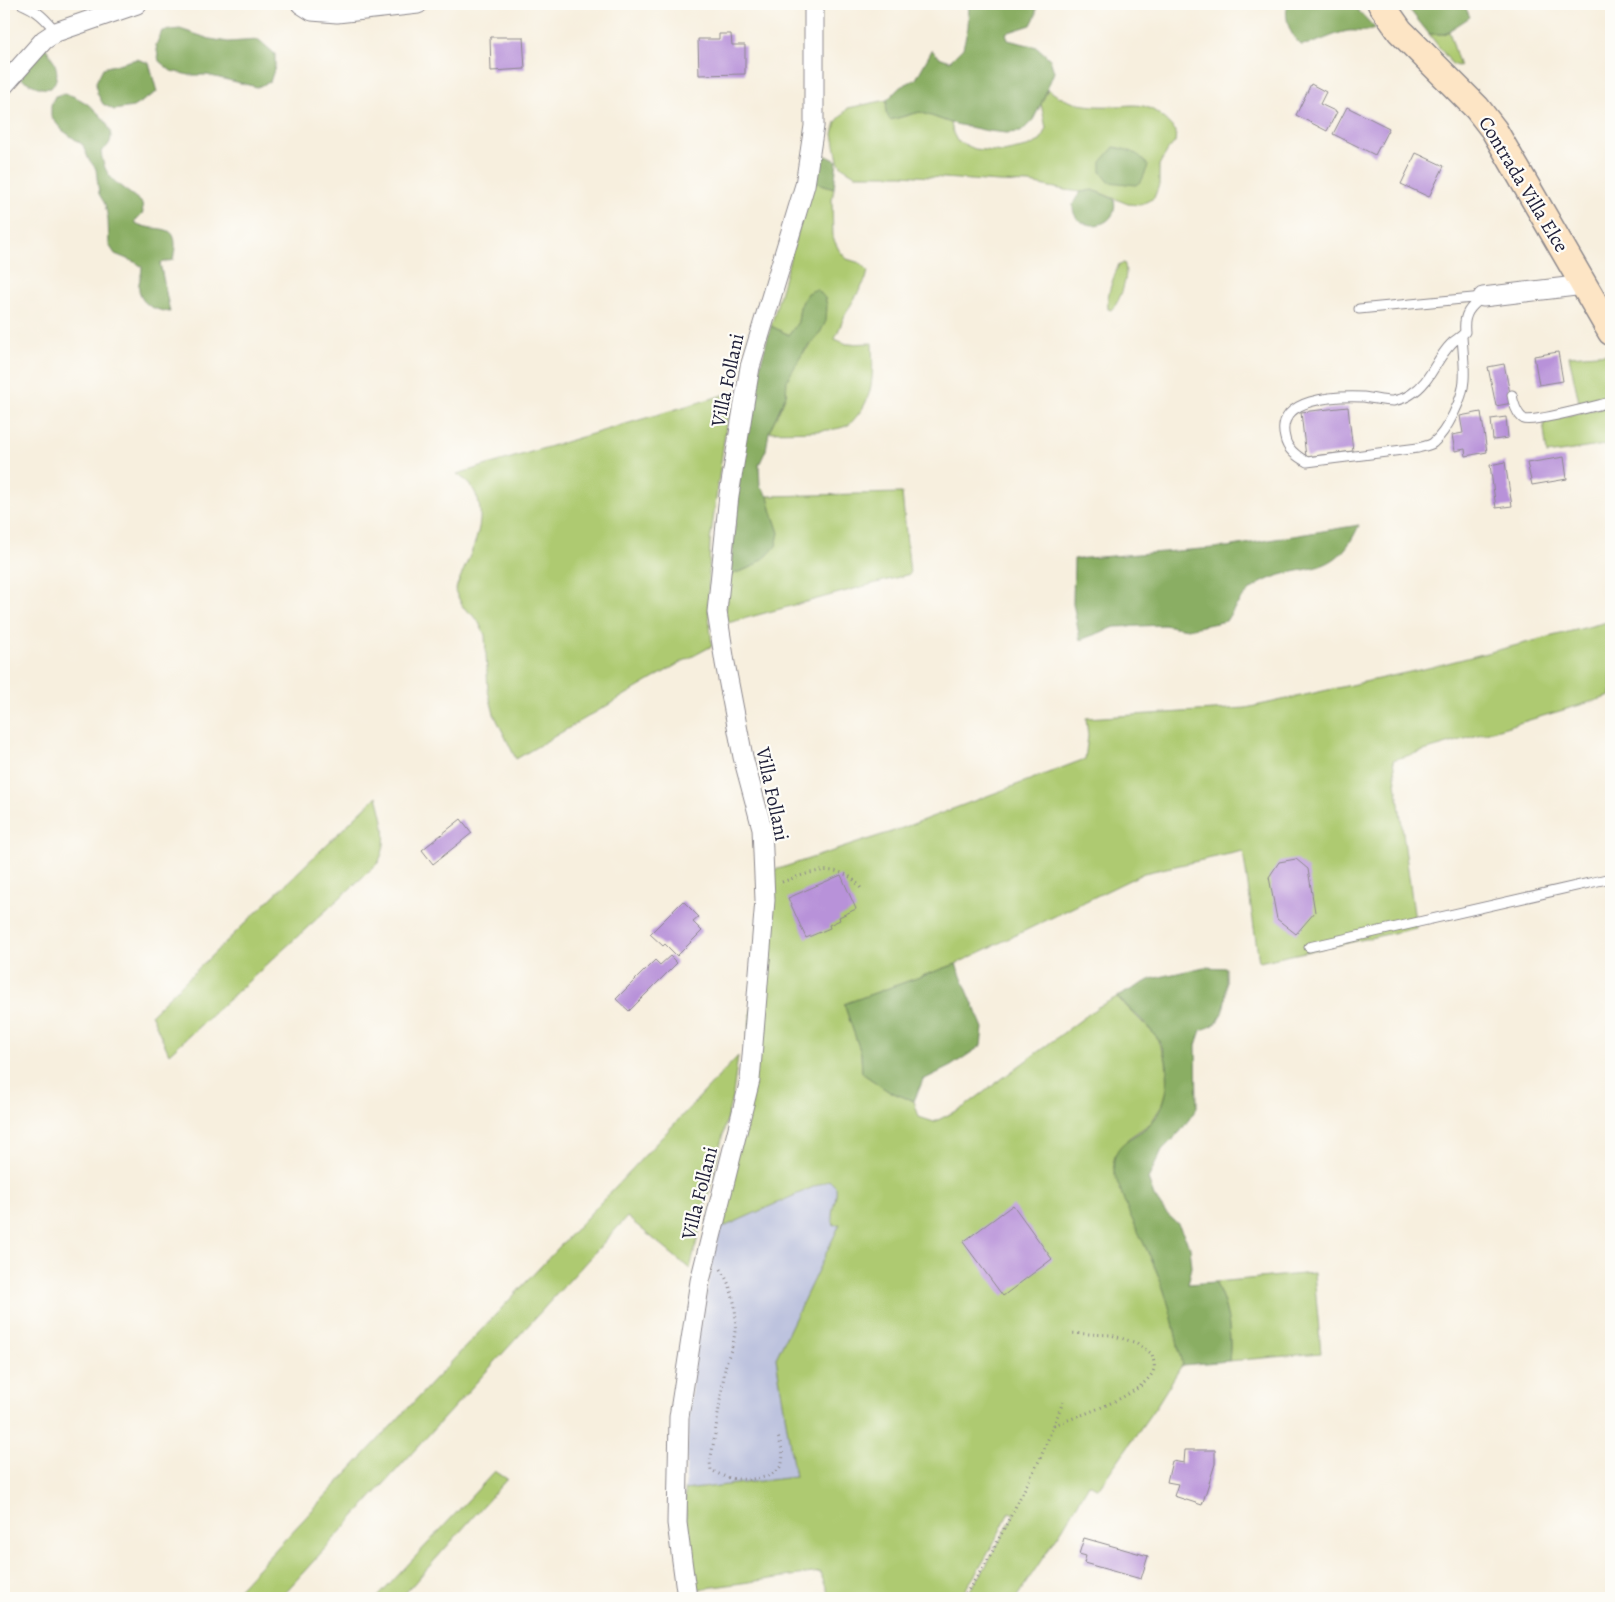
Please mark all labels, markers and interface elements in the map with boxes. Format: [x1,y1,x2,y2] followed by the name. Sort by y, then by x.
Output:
[1472,111,1575,257] street label: Contrada Villa Elce
[704,331,751,430] street label: Villa Follani
[749,744,796,843] street label: Villa Follani
[675,1144,724,1243] street label: Villa Follani

